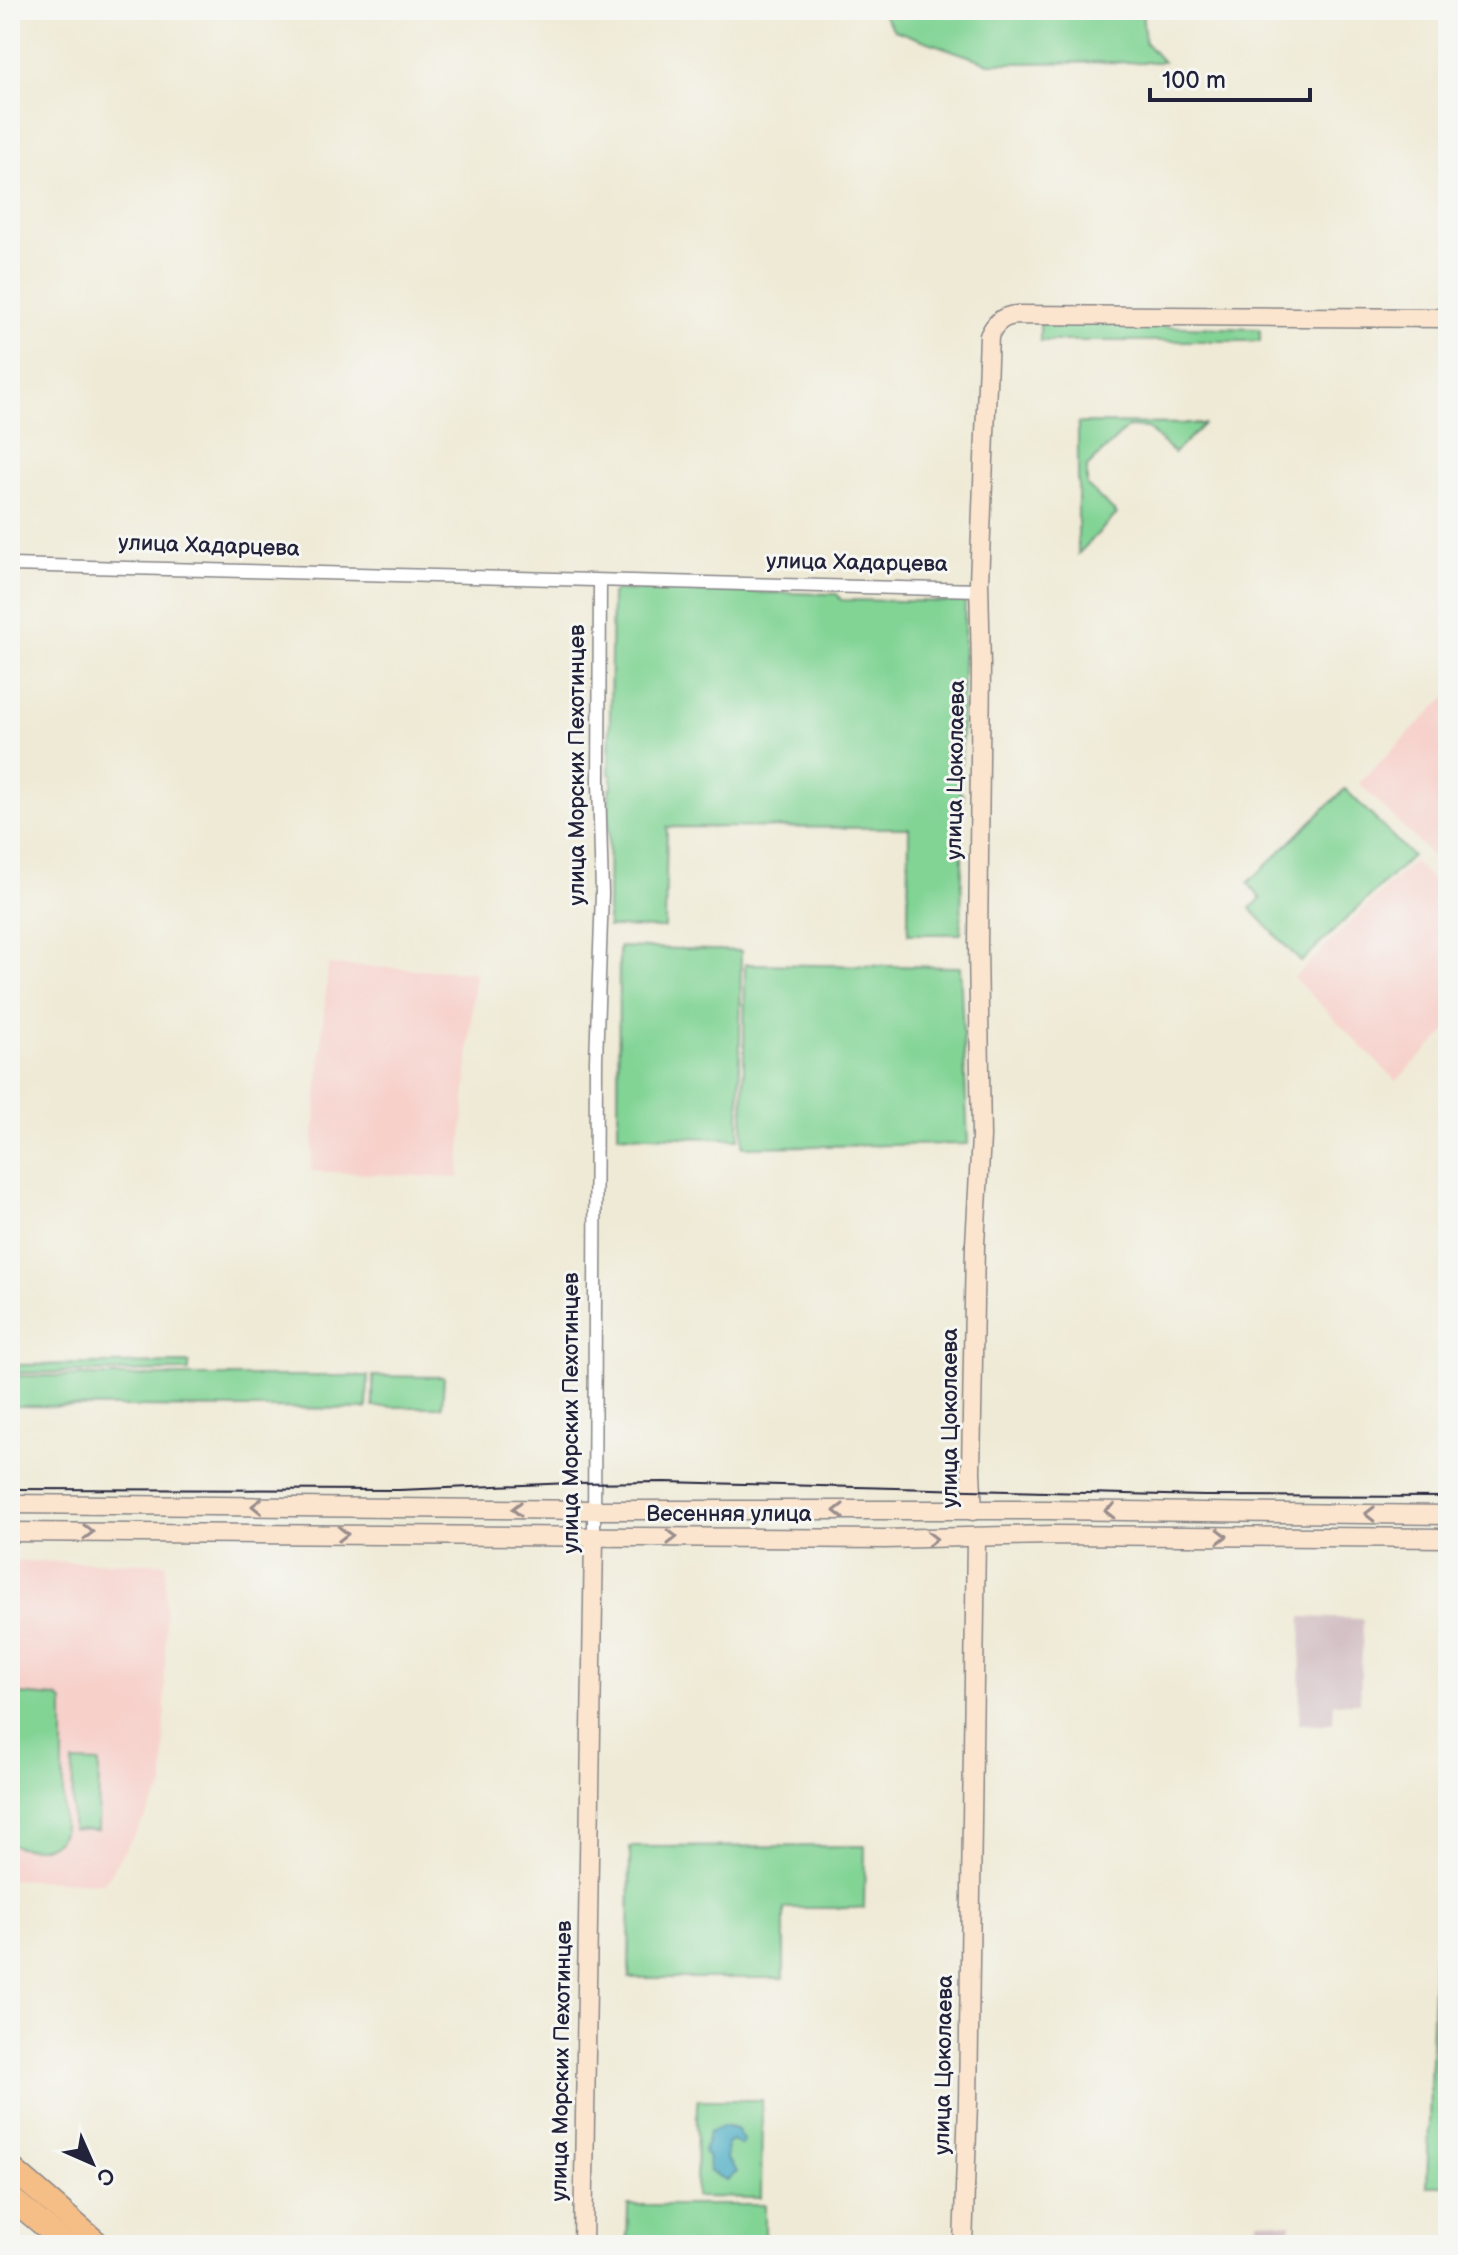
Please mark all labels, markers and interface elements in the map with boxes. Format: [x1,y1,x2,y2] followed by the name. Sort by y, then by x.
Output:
[1150,52,1310,102] scale bar
[1162,66,1226,95] text: 100 m
[118,529,300,563] street label: улица Хадарцева
[766,548,948,578] street label: улица Хадарцева
[564,624,591,905] street label: улица Морских Пехотинцев
[941,680,971,860] street label: улица Цоколаева
[558,1272,585,1553] street label: улица Морских Пехотинцев
[937,1328,964,1508] street label: улица Цоколаева
[250,1497,263,1515] one-way arrow
[510,1501,523,1518] one-way arrow
[646,1501,812,1528] street label: Весенняя улица
[832,1502,845,1520] one-way arrow
[1103,1502,1116,1520] one-way arrow
[1363,1505,1376,1523] one-way arrow
[82,1523,95,1541] one-way arrow
[337,1525,350,1543] one-way arrow
[1216,1527,1229,1545] one-way arrow
[666,1529,679,1546] one-way arrow
[926,1530,939,1548] one-way arrow
[546,1920,578,2202] street label: улица Морских Пехотинцев
[929,1975,959,2155] street label: улица Цоколаева
[52,2123,132,2203] north arrow
[90,2161,120,2191] text: С

